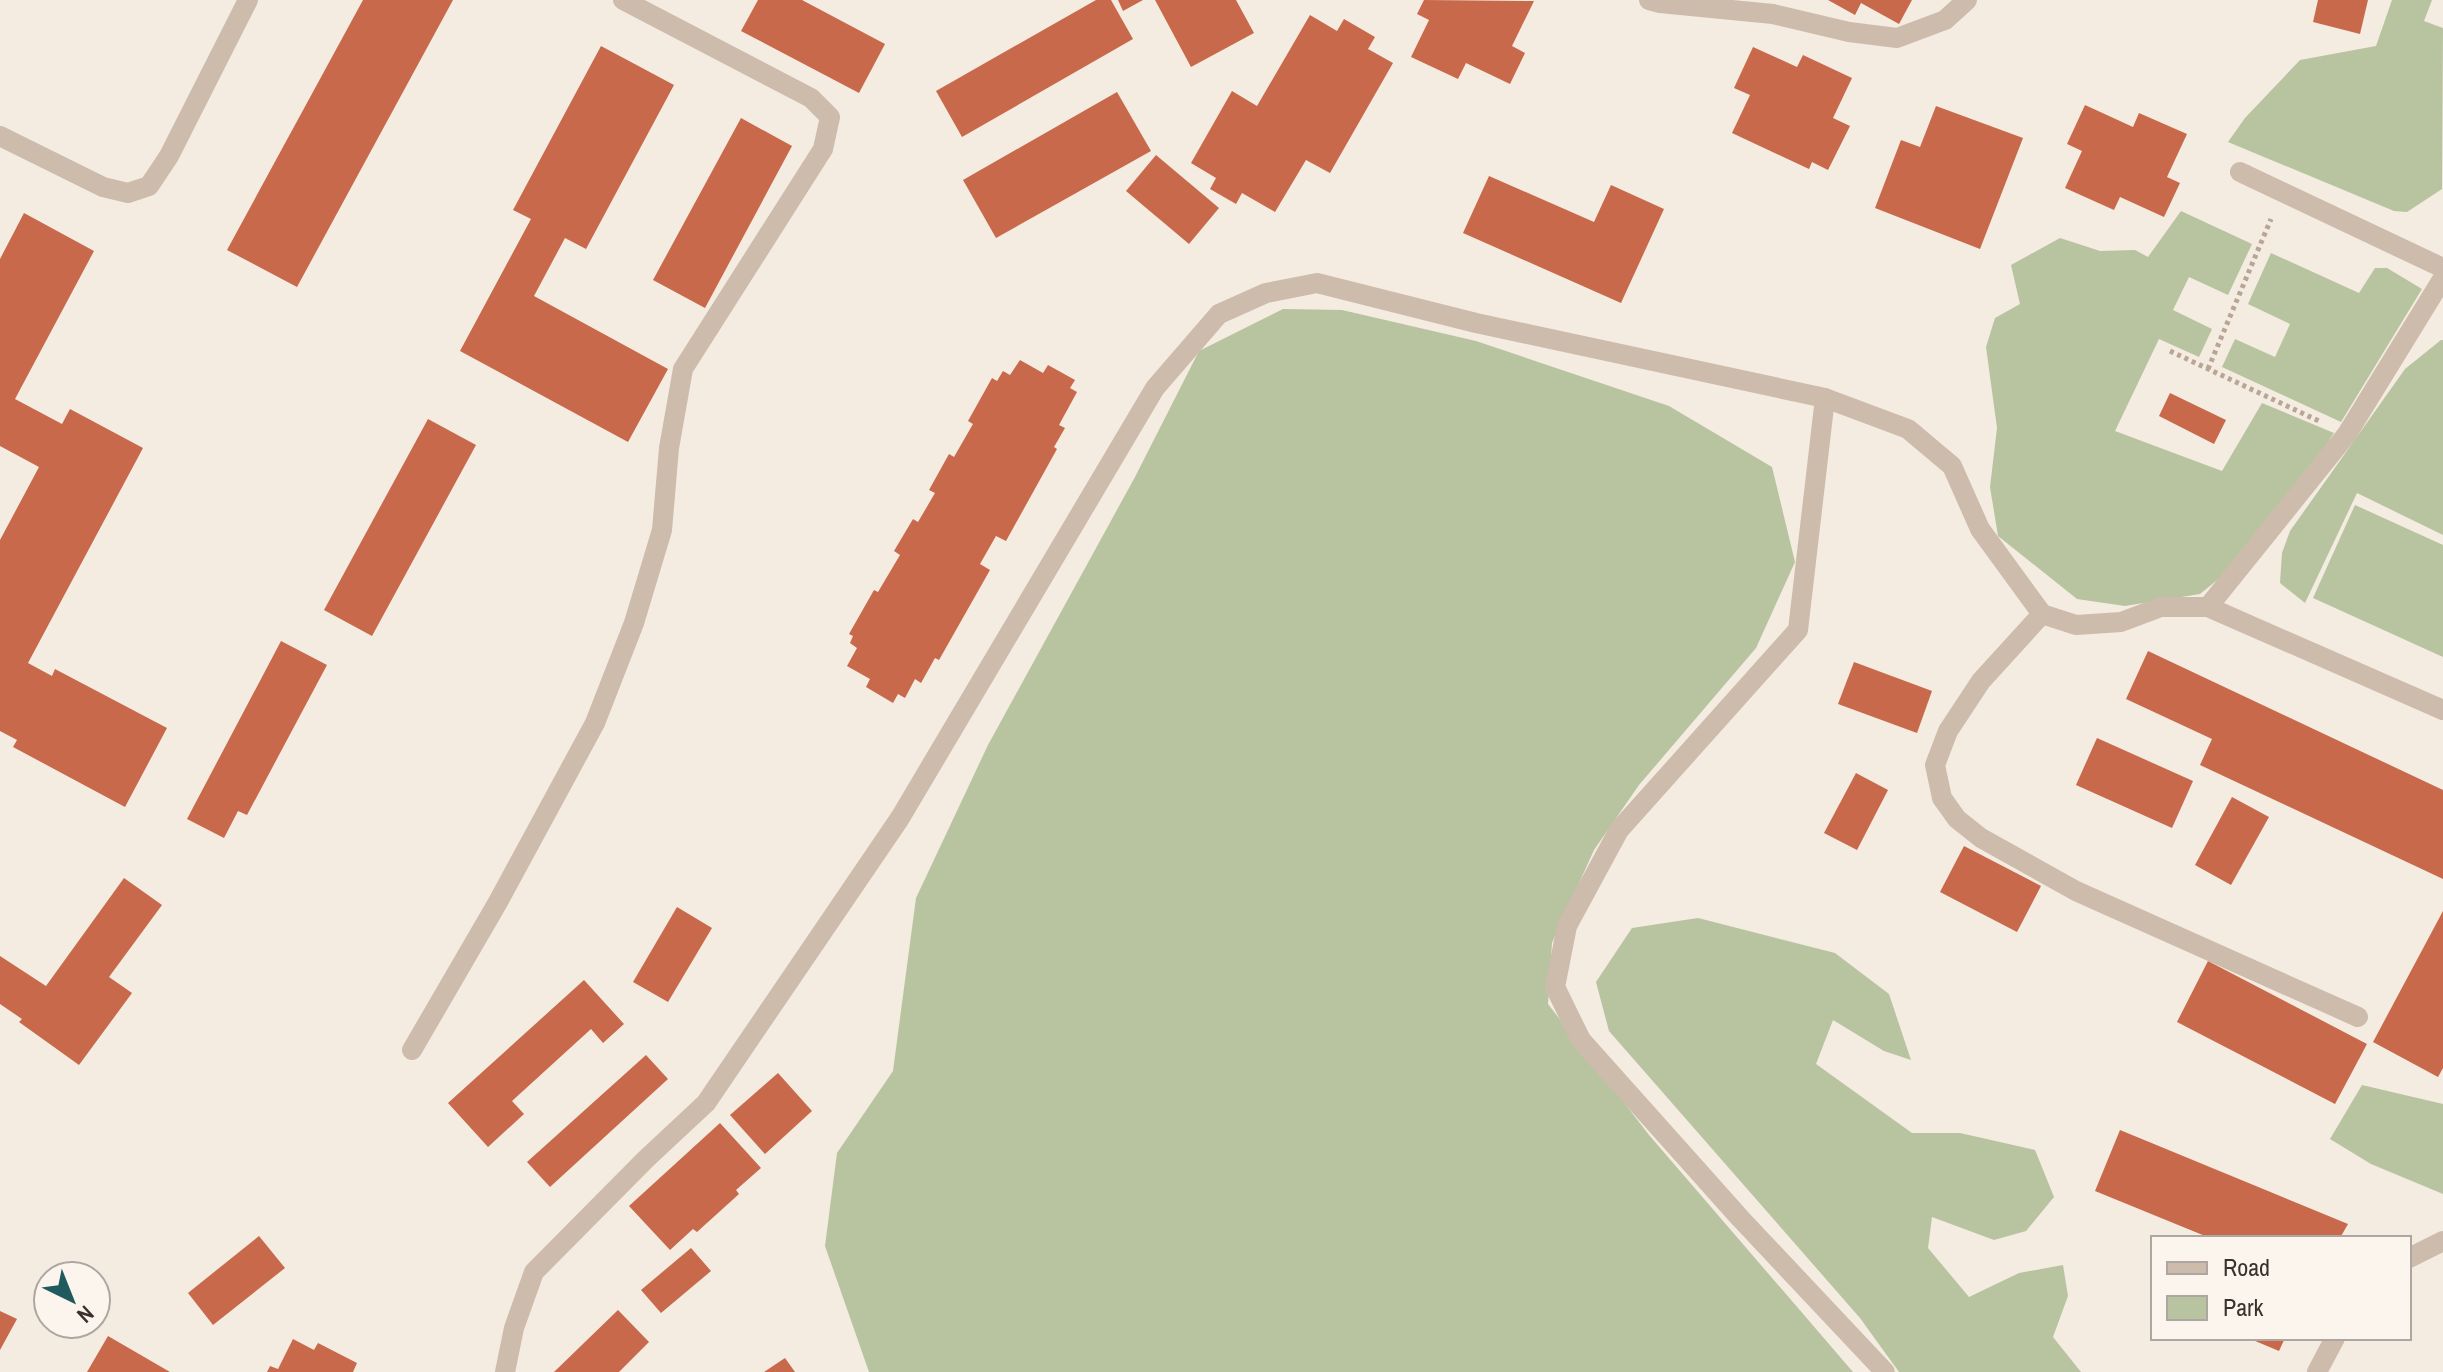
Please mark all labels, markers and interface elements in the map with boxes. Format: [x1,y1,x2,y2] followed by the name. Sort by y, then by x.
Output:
[2151,1236,2411,1340] legend
[2223,1251,2270,1283] text: Road
[32,1260,112,1340] north arrow
[2223,1291,2264,1323] text: Park
[71,1299,101,1330] text: N

